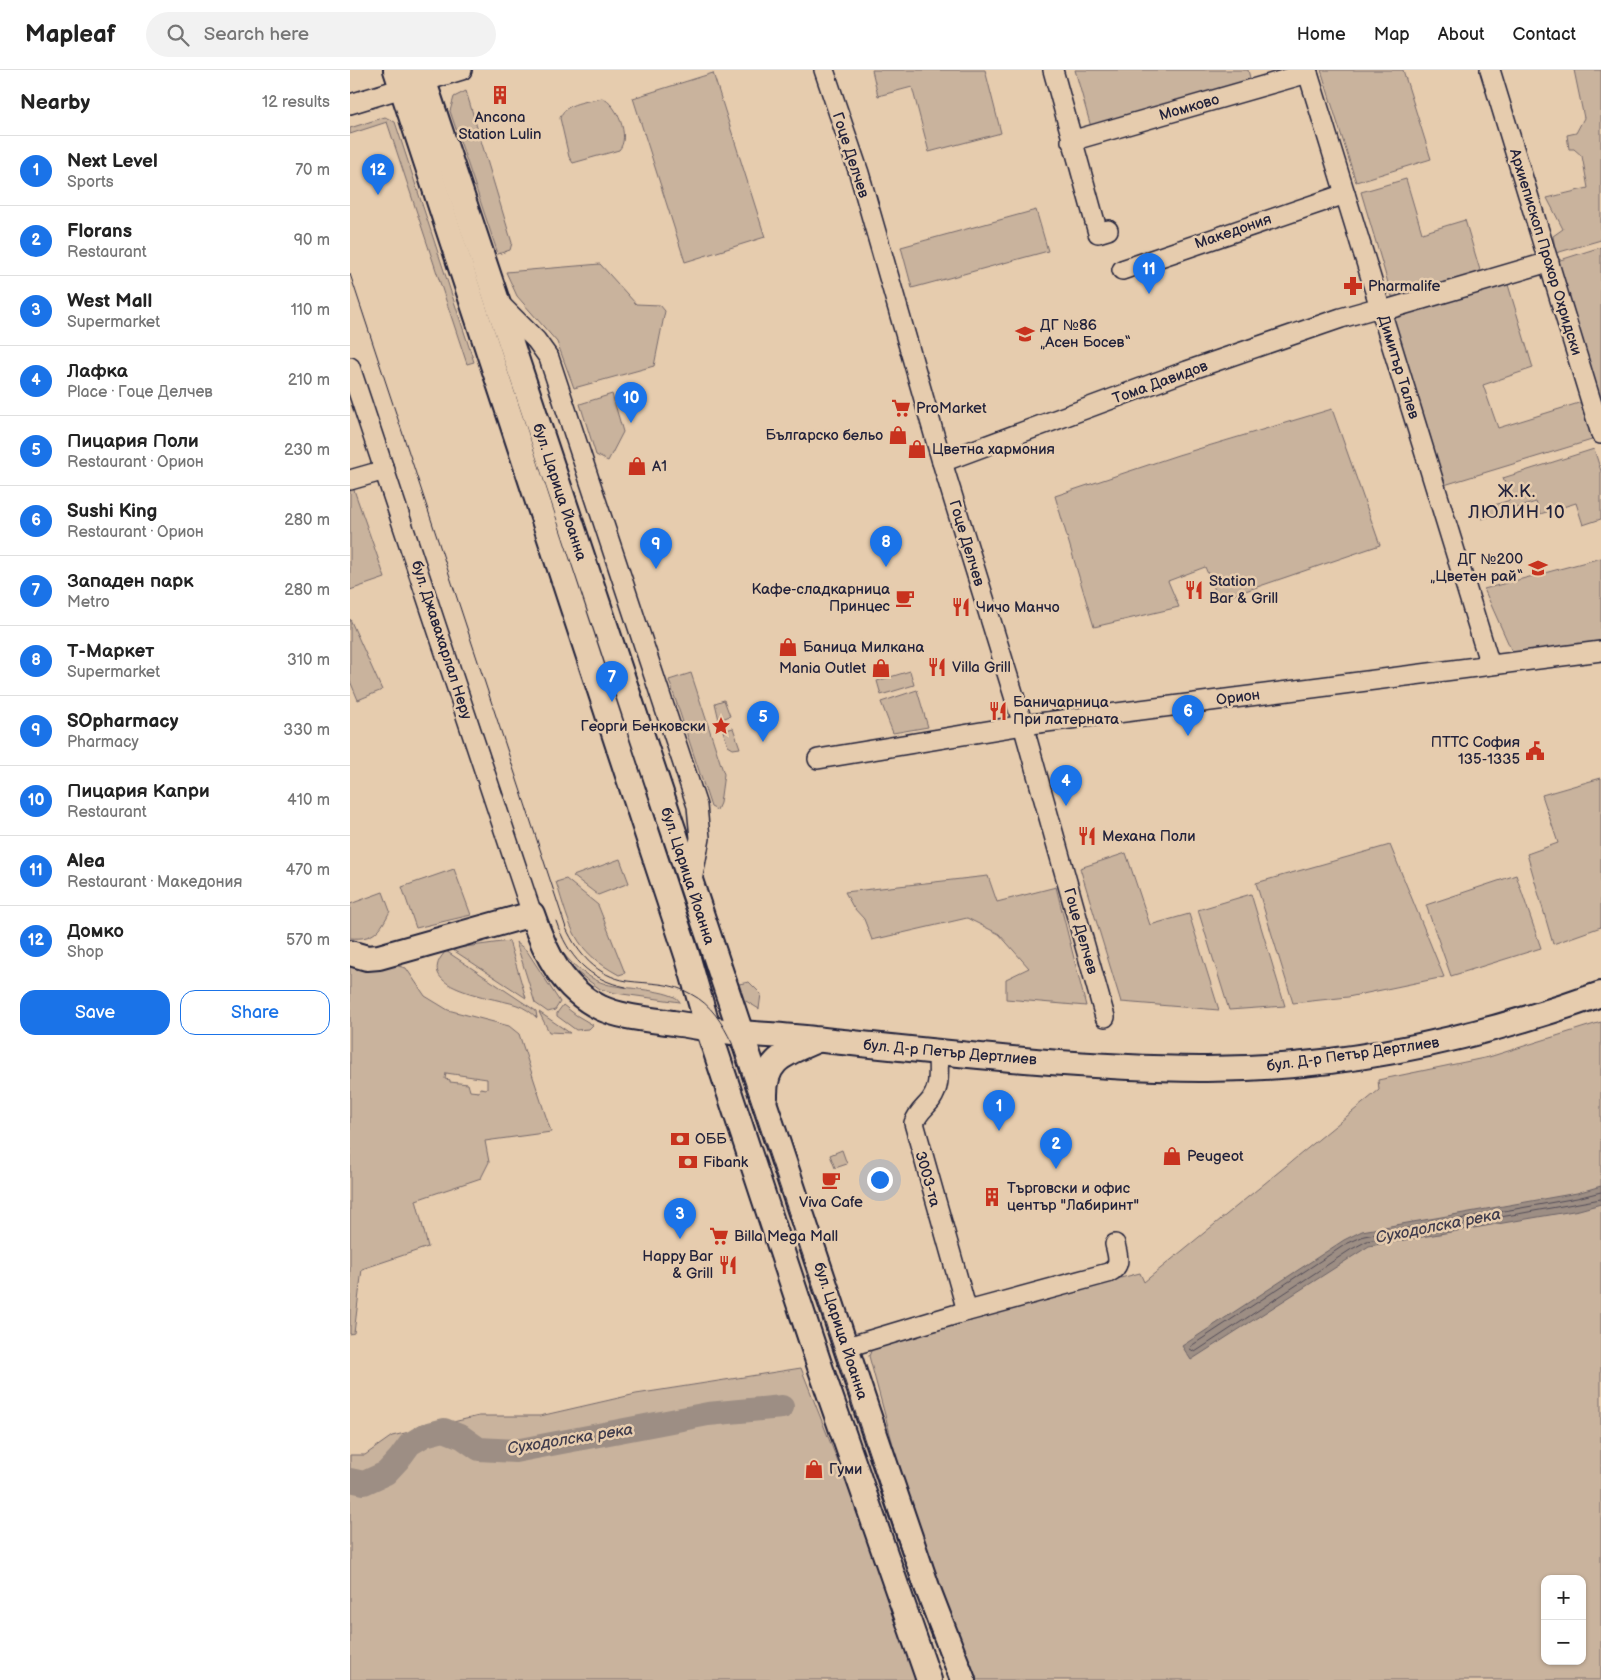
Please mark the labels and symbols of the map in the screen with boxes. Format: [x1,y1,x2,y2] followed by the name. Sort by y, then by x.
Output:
[489,84,511,106] building icon: Ancona Station Lulin
[1157,90,1221,125] street label: Момково
[458,108,542,144] place label: Ancona Station Lulin
[828,110,873,200] street label: Гоце Делчев
[1505,146,1586,358] street label: Архиепископ Прохор Охридски
[362,154,394,195] pin: 12
[1192,209,1274,253] street label: Македония
[1133,253,1165,294] pin: 11
[1342,275,1364,297] pharmacy icon: Pharmalife
[1368,277,1440,296] place label: Pharmalife
[1374,313,1423,421] street label: Димитър Талев
[1040,316,1131,352] place label: ДГ №86 „Асен Босев“
[1014,323,1036,345] school or university icon: ДГ №86 „Асен Босев“
[1110,356,1210,408] street label: Тома Давидов
[615,382,647,423] pin: 10
[890,397,912,419] supermarket icon: ProMarket
[916,399,987,418] place label: ProMarket
[528,421,591,563] street label: бул. Царица Йоанна
[887,424,909,446] shop icon: Българско бельо
[766,426,883,445] place label: Българско бельо
[906,438,928,460] shop icon: Цветна хармония
[932,440,1055,459] place label: Цветна хармония
[626,455,648,477] shop icon: A1
[652,457,667,476] place label: A1
[1467,481,1566,523] district label: Ж.К. ЛЮЛИН 10
[944,498,989,589] street label: Гоце Делчев
[870,526,902,567] pin: 8
[640,528,672,569] pin: 9
[1430,550,1523,586] place label: ДГ №200 „Цветен рай“
[1527,557,1549,579] school or university icon: ДГ №200 „Цветен рай“
[407,558,476,722] street label: бул. Джавахарлал Неру
[1209,572,1278,608] place label: Station Bar & Grill
[1183,579,1205,601] restaurant icon: Station Bar & Grill
[752,580,891,616] place label: Кафе-сладкарница Принцес
[894,587,916,609] cafe icon: Кафе-сладкарница Принцес
[950,596,972,618] restaurant icon: Чичо Манчо
[976,598,1060,617] place label: Чичо Манчо
[777,636,799,658] shop icon: Баница Милкана
[803,638,924,657] place label: Баница Милкана
[926,656,948,678] restaurant icon: Villa Grill
[870,657,892,679] shop icon: Mania Outlet
[952,658,1011,677] place label: Villa Grill
[779,659,866,678] place label: Mania Outlet
[596,661,628,702] pin: 7
[1215,685,1261,710] street label: Орион
[1013,693,1119,729] place label: Баничарница При латерната
[1172,695,1204,736] pin: 6
[987,700,1009,722] restaurant icon: Баничарница При латерната
[747,701,779,742] pin: 5
[710,715,732,737] place icon: Георги Бенковски
[580,717,706,736] place label: Георги Бенковски
[1431,733,1520,769] place label: ПТТС София 135-1335
[1524,740,1546,762] public building icon: ПТТС София 135-1335
[1050,765,1082,806] pin: 4
[656,805,719,947] street label: бул. Царица Йоанна
[1076,825,1098,847] restaurant icon: Механа Поли
[1102,827,1196,846] place label: Механа Поли
[1059,886,1102,977] street label: Гоце Делчев
[1266,1033,1441,1076] street label: бул. Д-р Петър Дертлиев
[862,1035,1038,1070] street label: бул. Д-р Петър Дертлиев
[983,1090,1015,1131] pin: 1
[669,1128,691,1150] bank icon: ОББ
[1040,1128,1072,1169] pin: 2
[695,1130,727,1149] place label: ОББ
[1161,1145,1183,1167] shop icon: Peugeot
[1187,1147,1244,1166] place label: Peugeot
[911,1149,945,1209] street label: 3003-та
[677,1151,699,1173] bank icon: Fibank
[703,1153,749,1172] place label: Fibank
[867,1167,893,1193] your location
[820,1169,842,1191] cafe icon: Viva Cafe
[1007,1179,1139,1215] place label: Търговски и офис център "Лабиринт"
[981,1186,1003,1208] building icon: Търговски и офис център "Лабиринт"
[799,1193,863,1212] place label: Viva Cafe
[664,1198,696,1239] pin: 3
[1374,1205,1502,1248] water label: Суходолска река
[708,1225,730,1247] supermarket icon: Billa Mega Mall
[734,1227,838,1246] place label: Billa Mega Mall
[642,1247,714,1283] place label: Happy Bar & Grill
[717,1254,739,1276] restaurant icon: Happy Bar & Grill
[809,1260,872,1402] street label: бул. Царица Йоанна
[506,1420,634,1459] water label: Суходолска река
[803,1458,825,1480] shop icon: Гуми
[829,1460,862,1479] place label: Гуми

